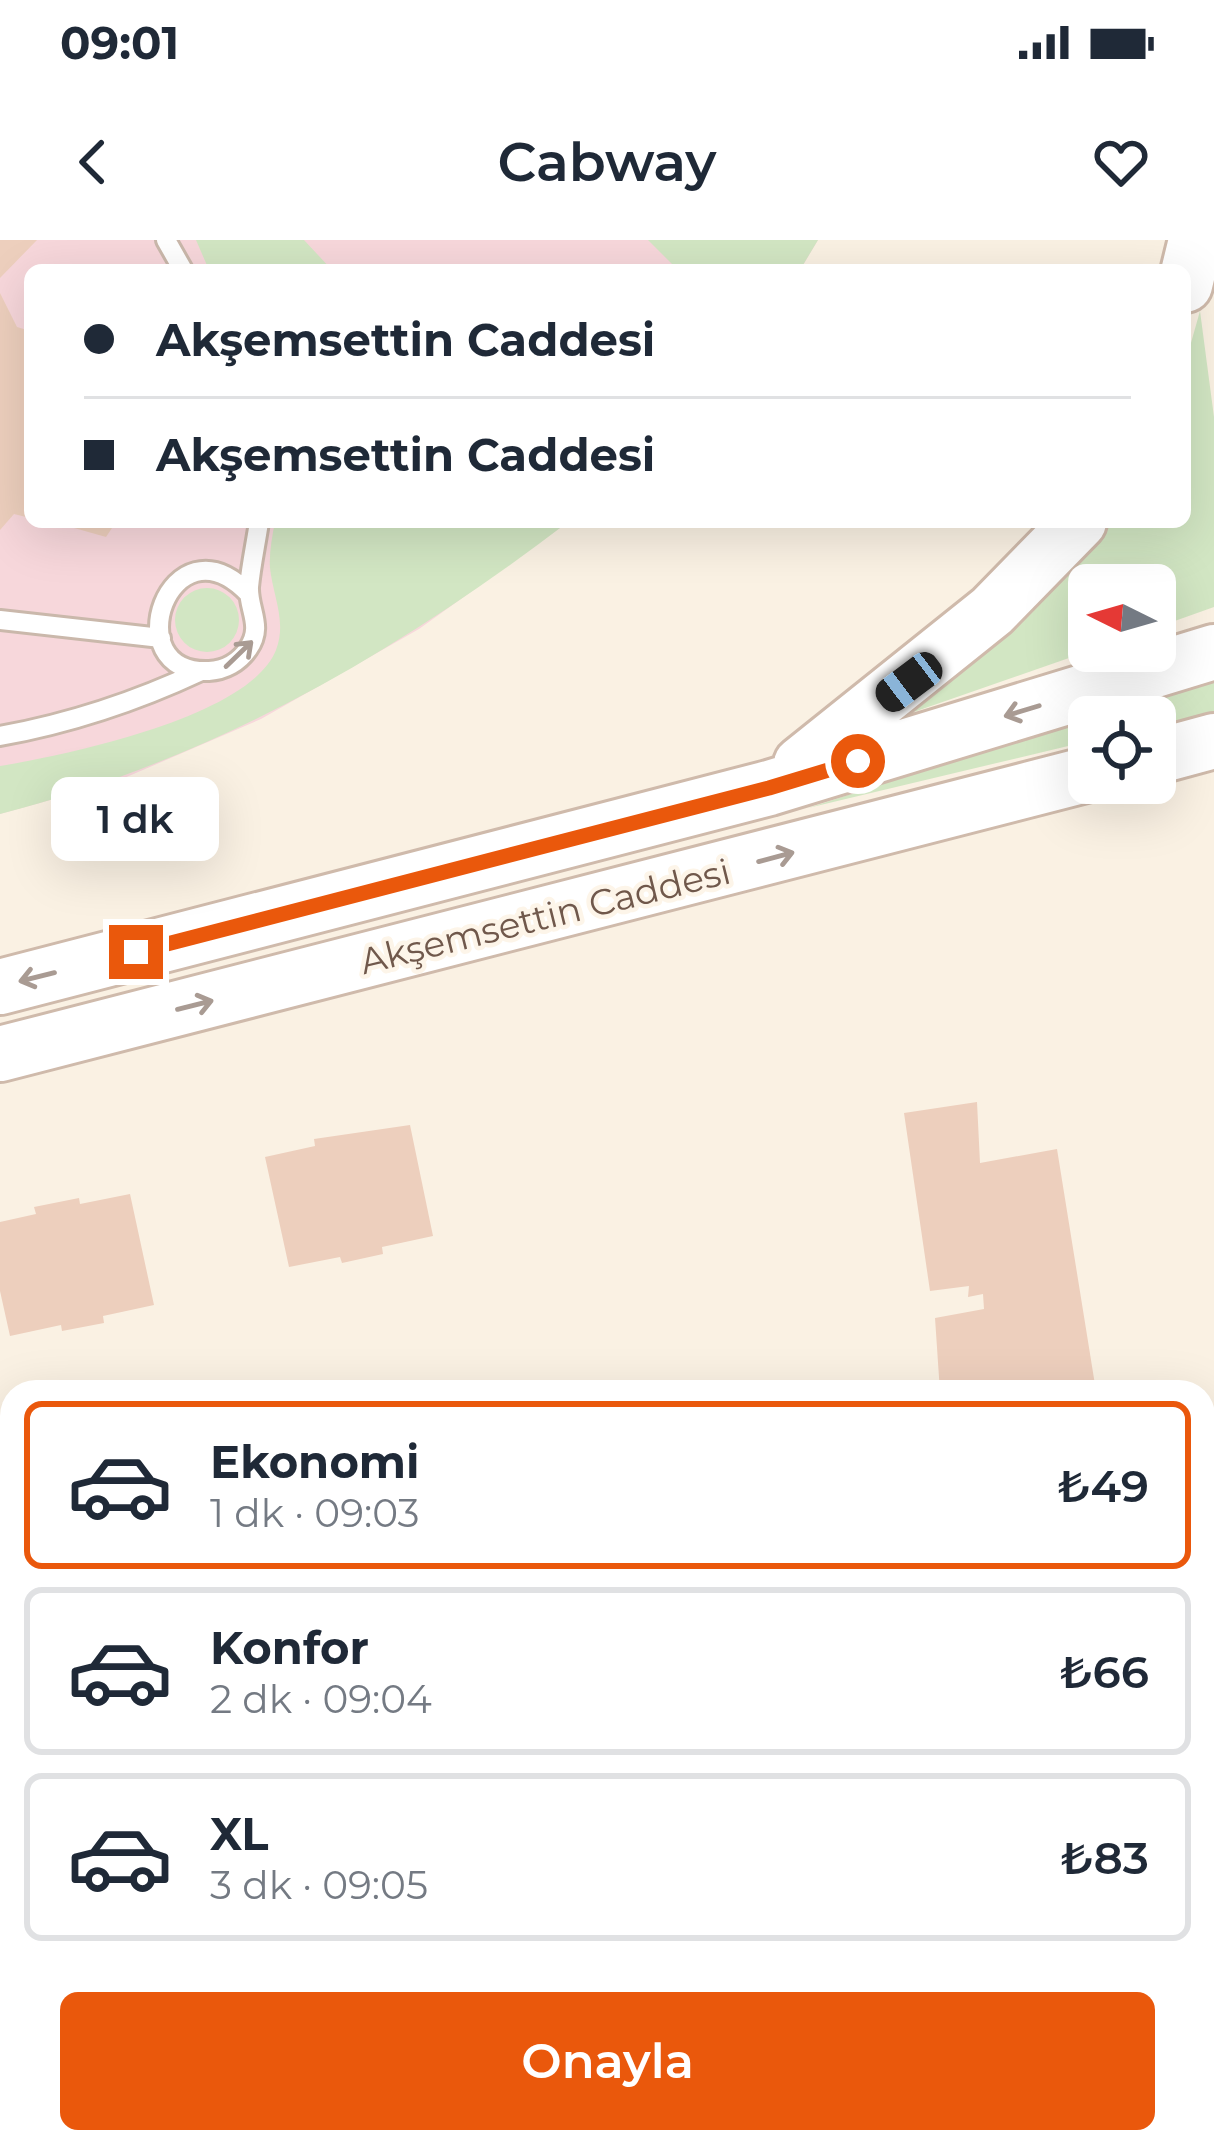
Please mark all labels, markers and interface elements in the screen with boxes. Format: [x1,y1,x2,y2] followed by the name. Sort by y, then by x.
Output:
[60,15,179,70] text: 09:01
[60,129,126,195] icon: back
[497,129,717,195] text: Cabway
[1088,129,1154,195] icon: heart
[156,312,655,367] text: Akşemsettin Caddesi
[156,427,655,482] text: Akşemsettin Caddesi
[1068,564,1176,672] north arrow
[1068,564,1176,804] map controls
[224,640,253,669] one-way arrow
[869,646,949,718] car
[1068,696,1176,804] button: locate
[1004,701,1042,723] one-way arrow
[831,734,885,788] route start
[52,778,220,862] callout: 1 dk
[96,795,174,843] text: 1 dk
[757,844,795,866] one-way arrow
[355,849,735,983] street label: Akşemsettin Caddesi
[109,925,163,979] route end
[19,968,57,990] one-way arrow
[175,993,213,1015] one-way arrow
[66,1431,174,1539] icon: car
[210,1434,420,1489] text: Ekonomi
[1058,1458,1149,1513] text: ₺49
[210,1489,420,1537] text: 1 dk · 09:03
[66,1617,174,1725] icon: car
[210,1620,369,1675] text: Konfor
[1060,1644,1149,1699] text: ₺66
[210,1675,432,1723] text: 2 dk · 09:04
[66,1803,174,1911] icon: car
[210,1806,268,1861] text: XL
[1061,1830,1149,1885] text: ₺83
[210,1861,428,1909] text: 3 dk · 09:05
[60,1992,1155,2130] button: Onayla

